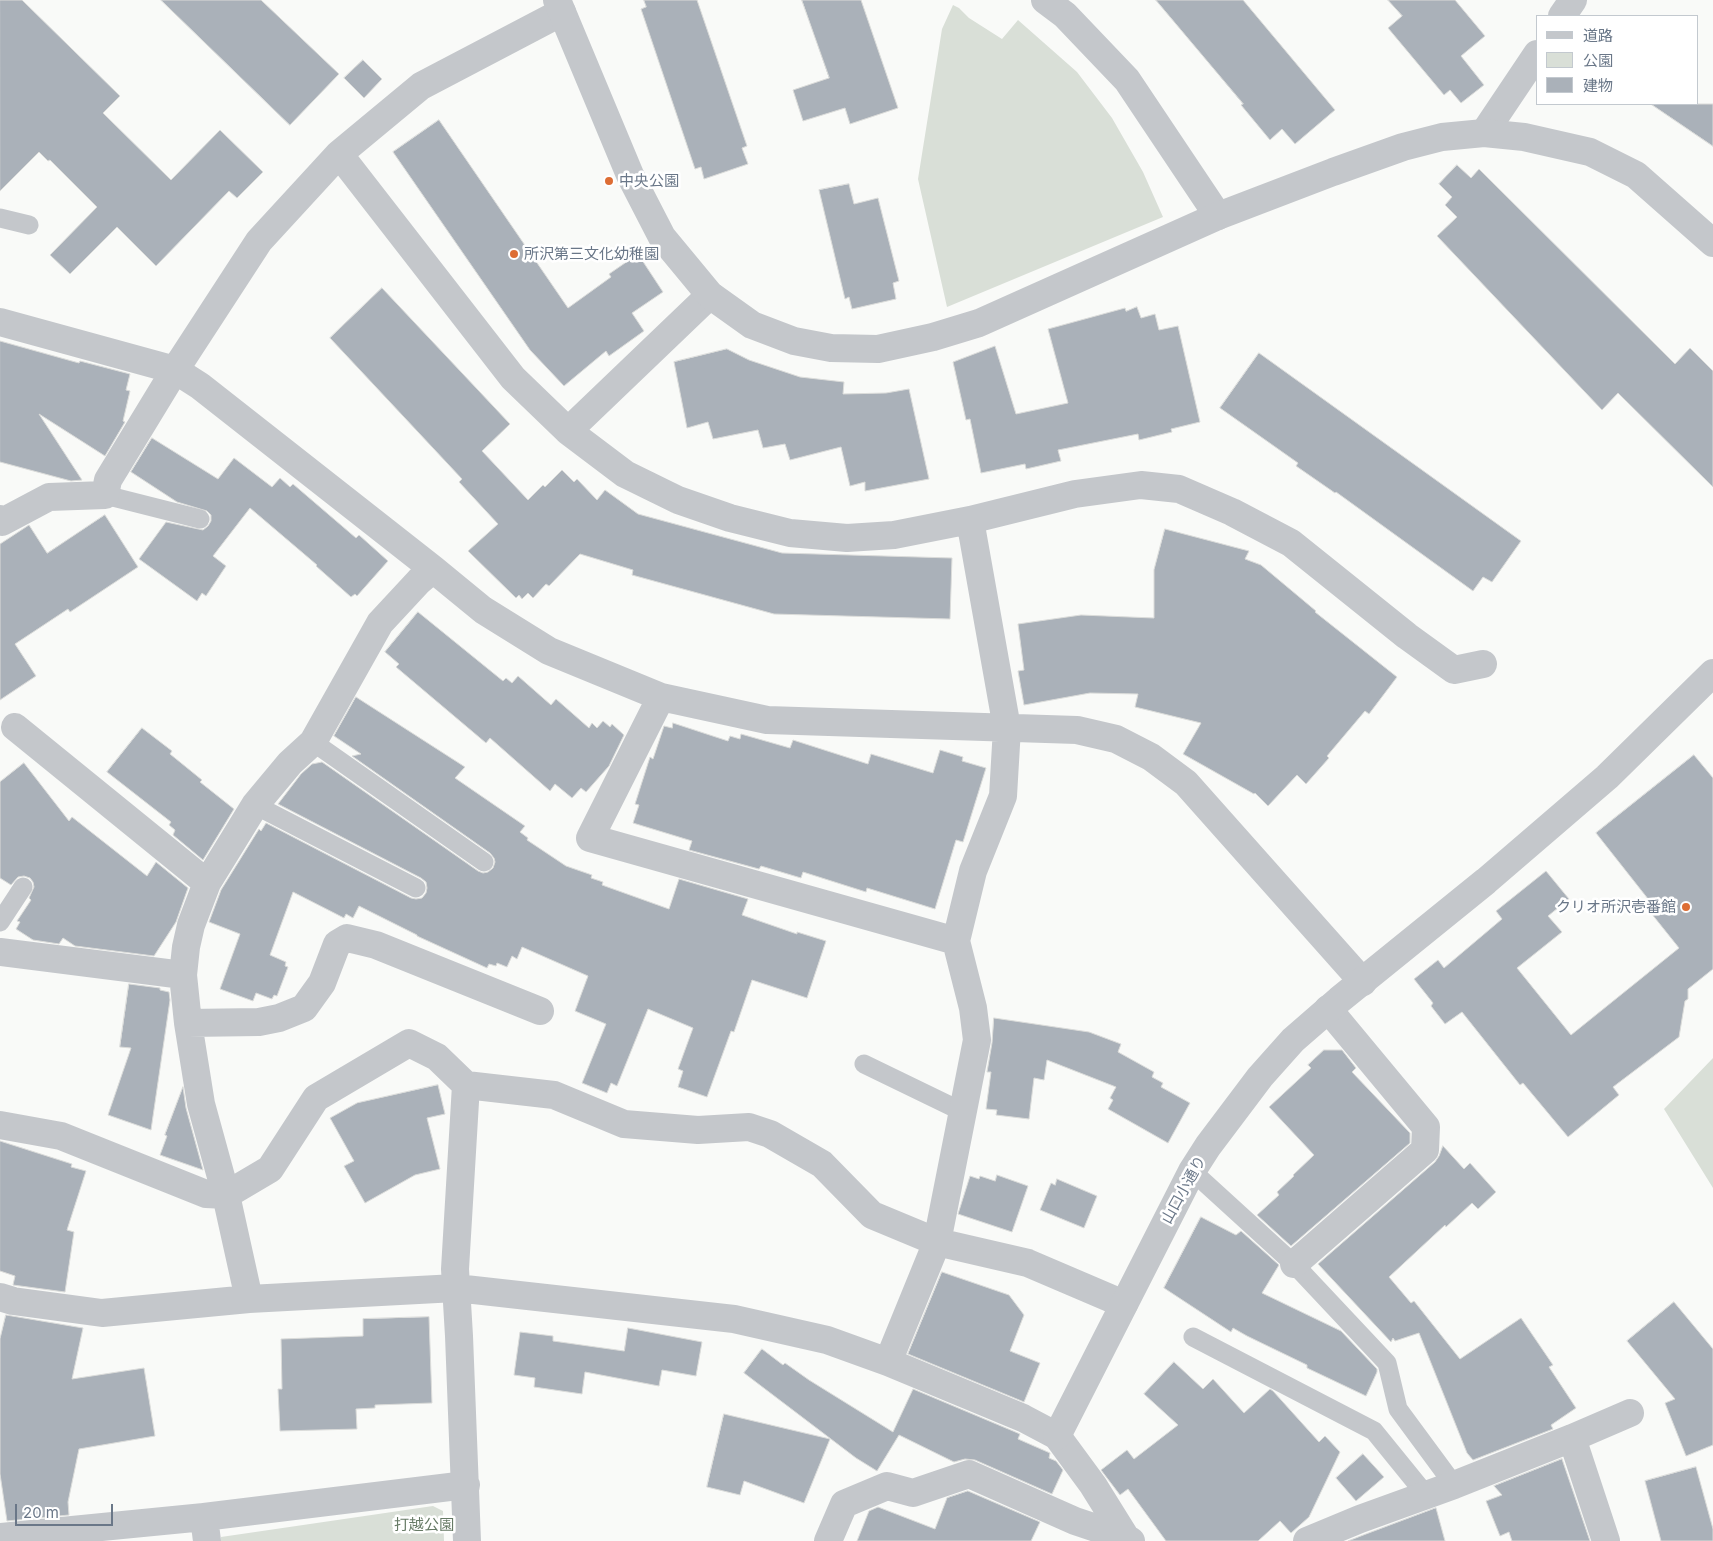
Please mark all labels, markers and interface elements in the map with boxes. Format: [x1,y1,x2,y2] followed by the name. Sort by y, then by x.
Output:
[1536,15,1698,105] legend
[1583,26,1613,45] text: 道路
[1583,51,1613,70] text: 公園
[1583,76,1613,95] text: 建物
[619,172,679,190] place label: 中央公園
[603,175,615,187] marker: 中央公園
[524,245,659,263] place label: 所沢第三文化幼稚園
[508,248,520,260] marker: 所沢第三文化幼稚園
[1556,898,1676,916] place label: クリオ所沢壱番館
[1680,901,1692,913] marker: クリオ所沢壱番館
[1158,1153,1210,1227] street label: 山口小通り
[18,1494,115,1526] scale bar
[23,1503,59,1522] text: 20 m
[394,1516,454,1534] park label: 打越公園

